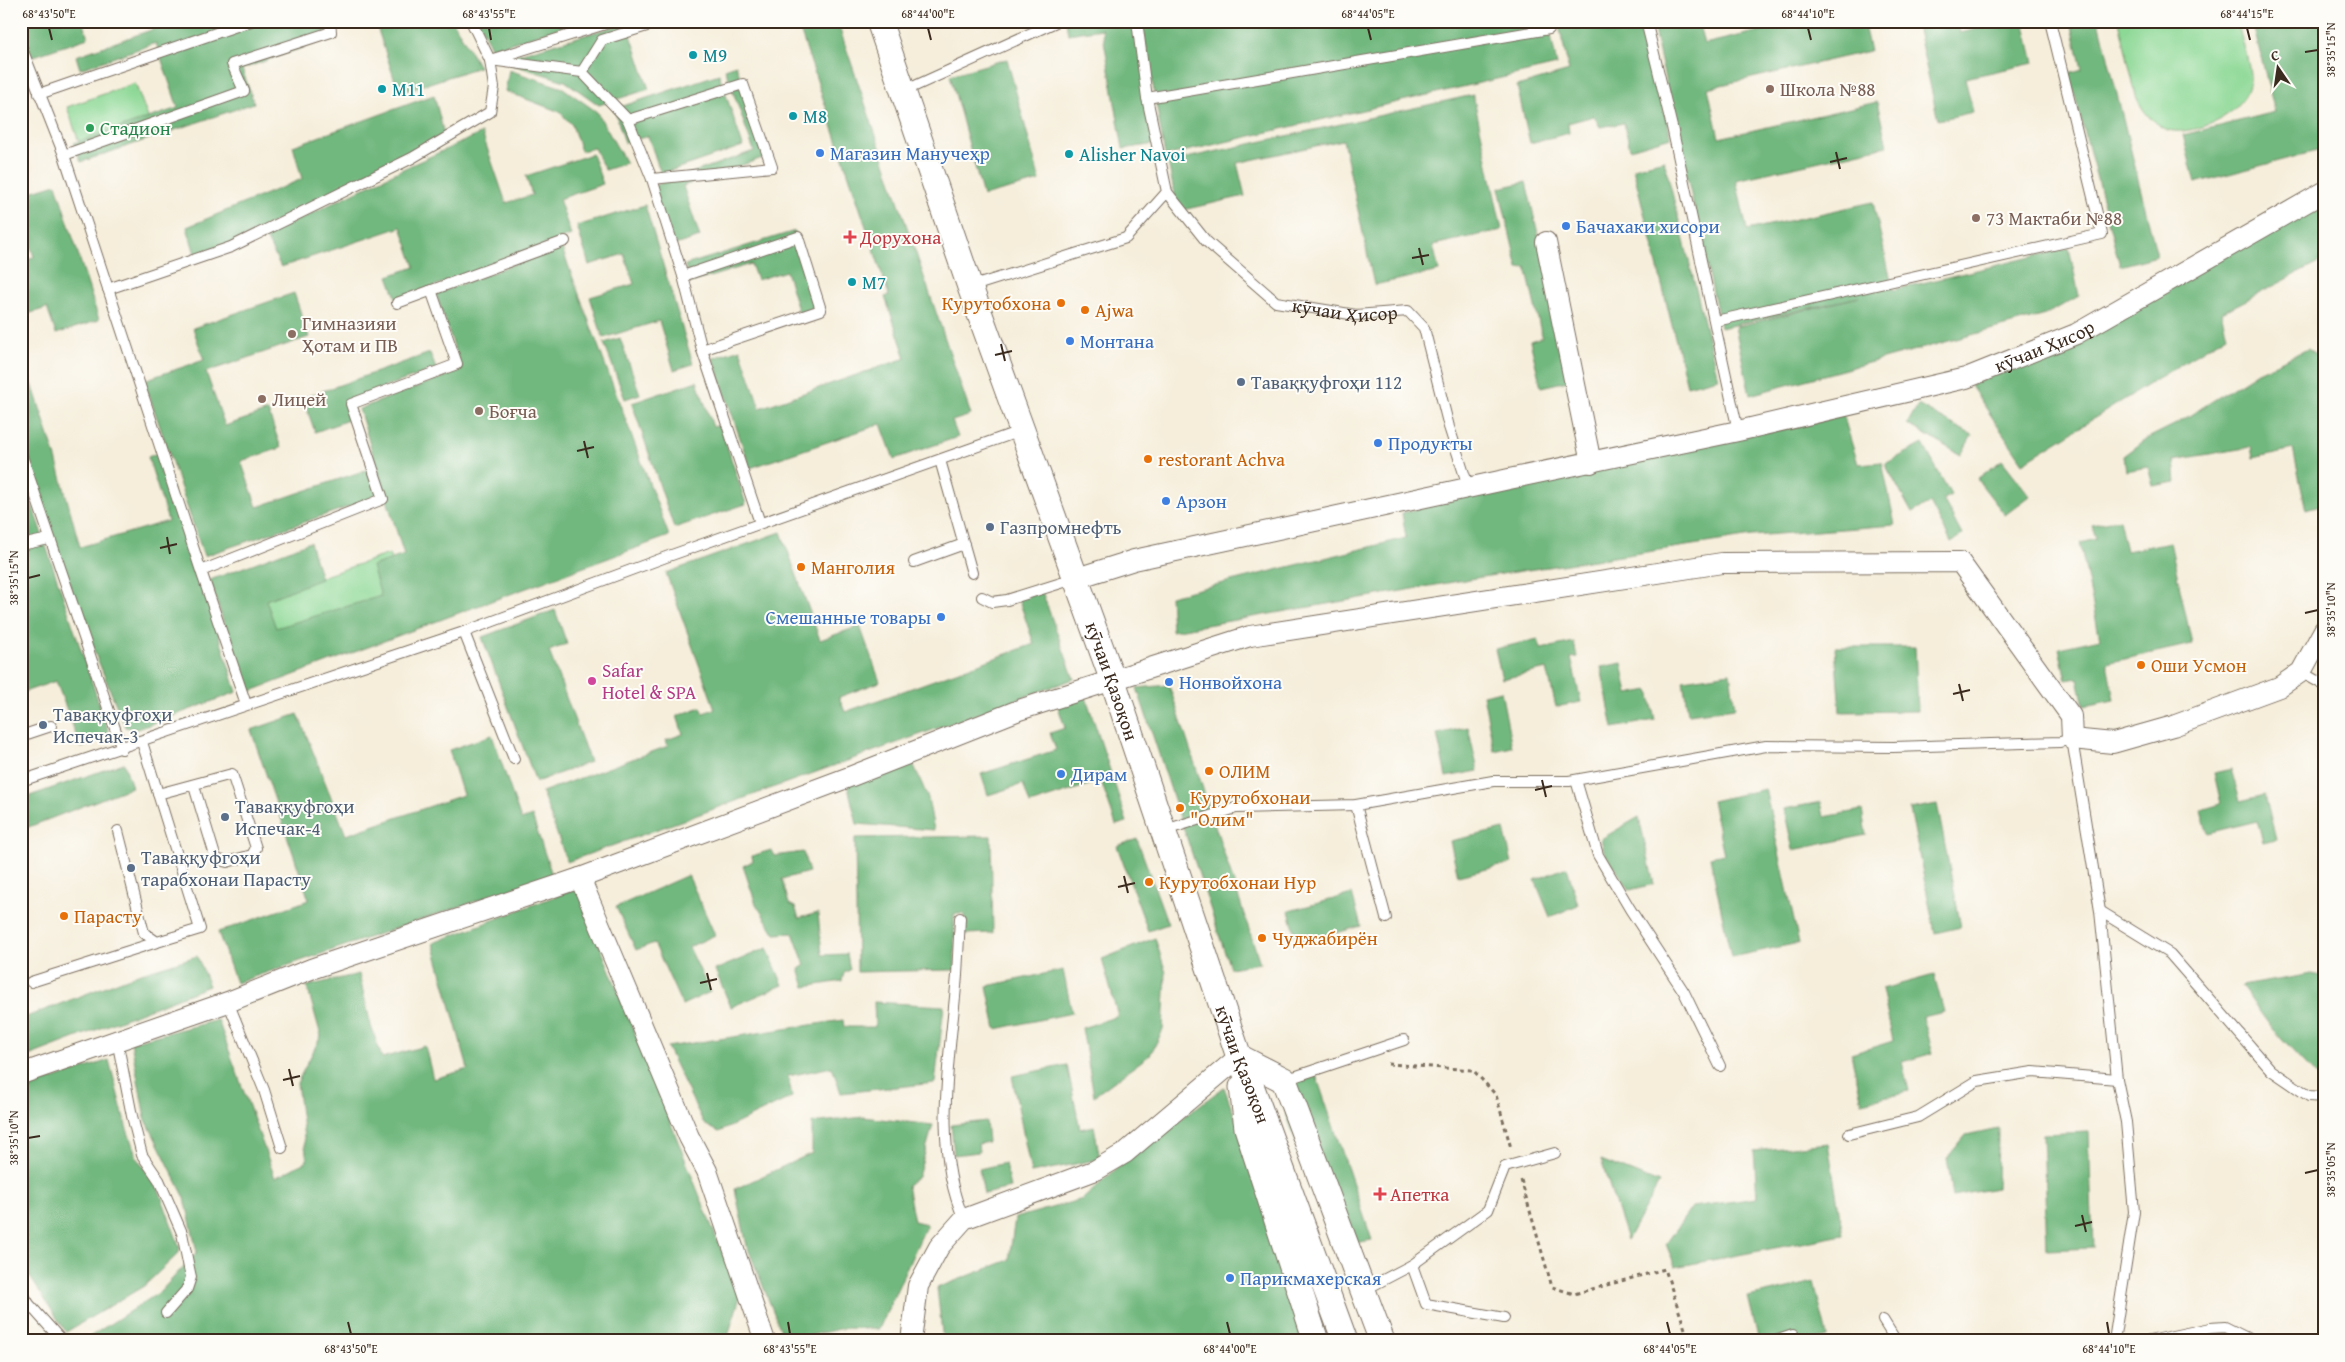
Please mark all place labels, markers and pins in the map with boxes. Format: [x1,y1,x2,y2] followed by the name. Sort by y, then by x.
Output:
[703,41,727,69] place label: М9
[687,49,699,61] marker: М9
[392,75,425,103] place label: М11
[1780,75,1875,103] place label: Школа №88
[376,83,388,95] marker: М11
[1764,83,1776,95] marker: Школа №88
[803,102,827,130] place label: М8
[787,110,799,122] marker: М8
[100,114,171,142] place label: Стадион
[84,122,96,134] marker: Стадион
[830,139,990,167] place label: Магазин Манучеҳр
[1079,140,1186,168] place label: Alisher Navoi
[814,147,826,159] marker: Магазин Манучеҳр
[1063,148,1075,160] marker: Alisher Navoi
[1986,204,2122,232] place label: 73 Мактаби №88
[1576,212,1720,240] place label: Бачахаки хисори
[1970,212,1982,224] marker: 73 Мактаби №88
[1560,220,1572,232] marker: Бачахаки хисори
[859,223,941,251] place label: Дорухона
[844,231,856,243] marker: Дорухона
[862,268,886,296] place label: М7
[846,276,858,288] marker: М7
[942,289,1051,317] place label: Курутобхона
[1095,296,1134,324] place label: Ajwa
[1055,297,1067,309] marker: Курутобхона
[1079,304,1091,316] marker: Ajwa
[302,309,398,359] place label: Гимназияи Ҳотам и ПВ
[1080,327,1154,355] place label: Монтана
[286,328,298,340] marker: Гимназияи Ҳотам и ПВ
[1064,335,1076,347] marker: Монтана
[1251,368,1402,396] place label: Таваққуфгоҳи 112
[1235,376,1247,388] marker: Таваққуфгоҳи 112
[272,385,326,413] place label: Лицей
[256,393,268,405] marker: Лицей
[489,397,537,425] place label: Боғча
[473,405,485,417] marker: Боғча
[1388,429,1473,457] place label: Продукты
[1372,437,1384,449] marker: Продукты
[1158,445,1285,473] place label: restorant Achva
[1142,453,1154,465] marker: restorant Achva
[1176,487,1227,515] place label: Арзон
[1160,495,1172,507] marker: Арзон
[1000,513,1122,541] place label: Газпромнефть
[984,521,996,533] marker: Газпромнефть
[811,553,895,581] place label: Манголия
[795,561,807,573] marker: Манголия
[766,603,931,631] place label: Смешанные товары
[935,611,947,623] marker: Смешанные товары
[2151,651,2247,679] place label: Оши Усмон
[602,656,697,706] place label: Safar Hotel & SPA
[2135,659,2147,671] marker: Оши Усмон
[1179,668,1282,696] place label: Нонвойхона
[586,675,598,687] marker: Safar Hotel & SPA
[1163,676,1175,688] marker: Нонвойхона
[53,700,173,750] place label: Таваққуфгоҳи Испечак-3
[37,719,49,731] marker: Таваққуфгоҳи Испечак-3
[1219,757,1270,785] place label: ОЛИМ
[1070,760,1127,788] place label: Дирам
[1203,765,1215,777] marker: ОЛИМ
[1055,768,1067,780] marker: Дирам
[1190,783,1311,833] place label: Курутобхонаи "Олим"
[235,792,355,842] place label: Таваққуфгоҳи Испечак-4
[1174,802,1186,814] marker: Курутобхонаи "Олим"
[219,811,231,823] marker: Таваққуфгоҳи Испечак-4
[141,843,311,893] place label: Таваққуфгоҳи тарабхонаи Парасту
[125,862,137,874] marker: Таваққуфгоҳи тарабхонаи Парасту
[1159,868,1316,896] place label: Курутобхонаи Нур
[1143,876,1155,888] marker: Курутобхонаи Нур
[74,902,142,930] place label: Парасту
[58,910,70,922] marker: Парасту
[1272,924,1378,952] place label: Чуджабирён
[1256,932,1268,944] marker: Чуджабирён
[1390,1180,1449,1208] place label: Апетка
[1374,1188,1386,1200] marker: Апетка
[1240,1264,1382,1292] place label: Парикмахерская
[1224,1272,1236,1284] marker: Парикмахерская

